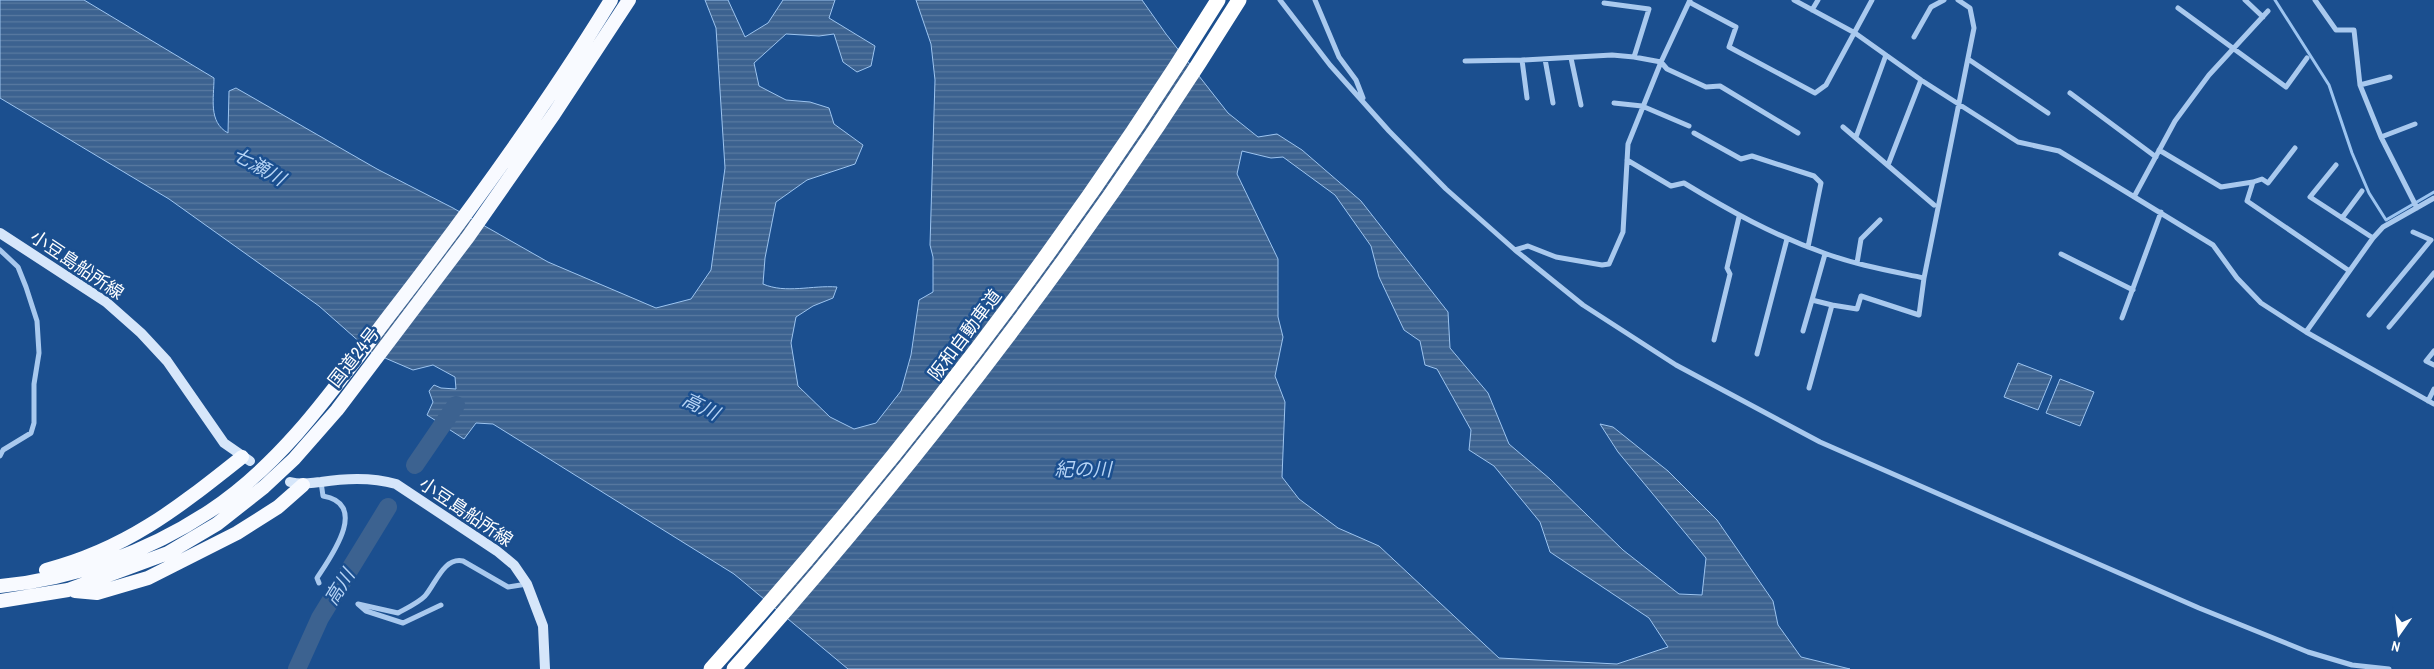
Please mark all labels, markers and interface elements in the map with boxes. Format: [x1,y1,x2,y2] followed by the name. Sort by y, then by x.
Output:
[228,140,292,193] water label: 七瀬川
[26,224,129,305] street label: 小豆島船所線
[922,284,1007,385] street label: 阪和自動車道
[322,321,385,392] street label: 国道24号
[678,386,726,427] water label: 高川
[1054,456,1113,482] water label: 紀の川
[415,471,518,552] street label: 小豆島船所線
[318,562,361,610] water label: 高川
[2374,609,2424,659] north arrow
[2390,637,2402,656] text: N

